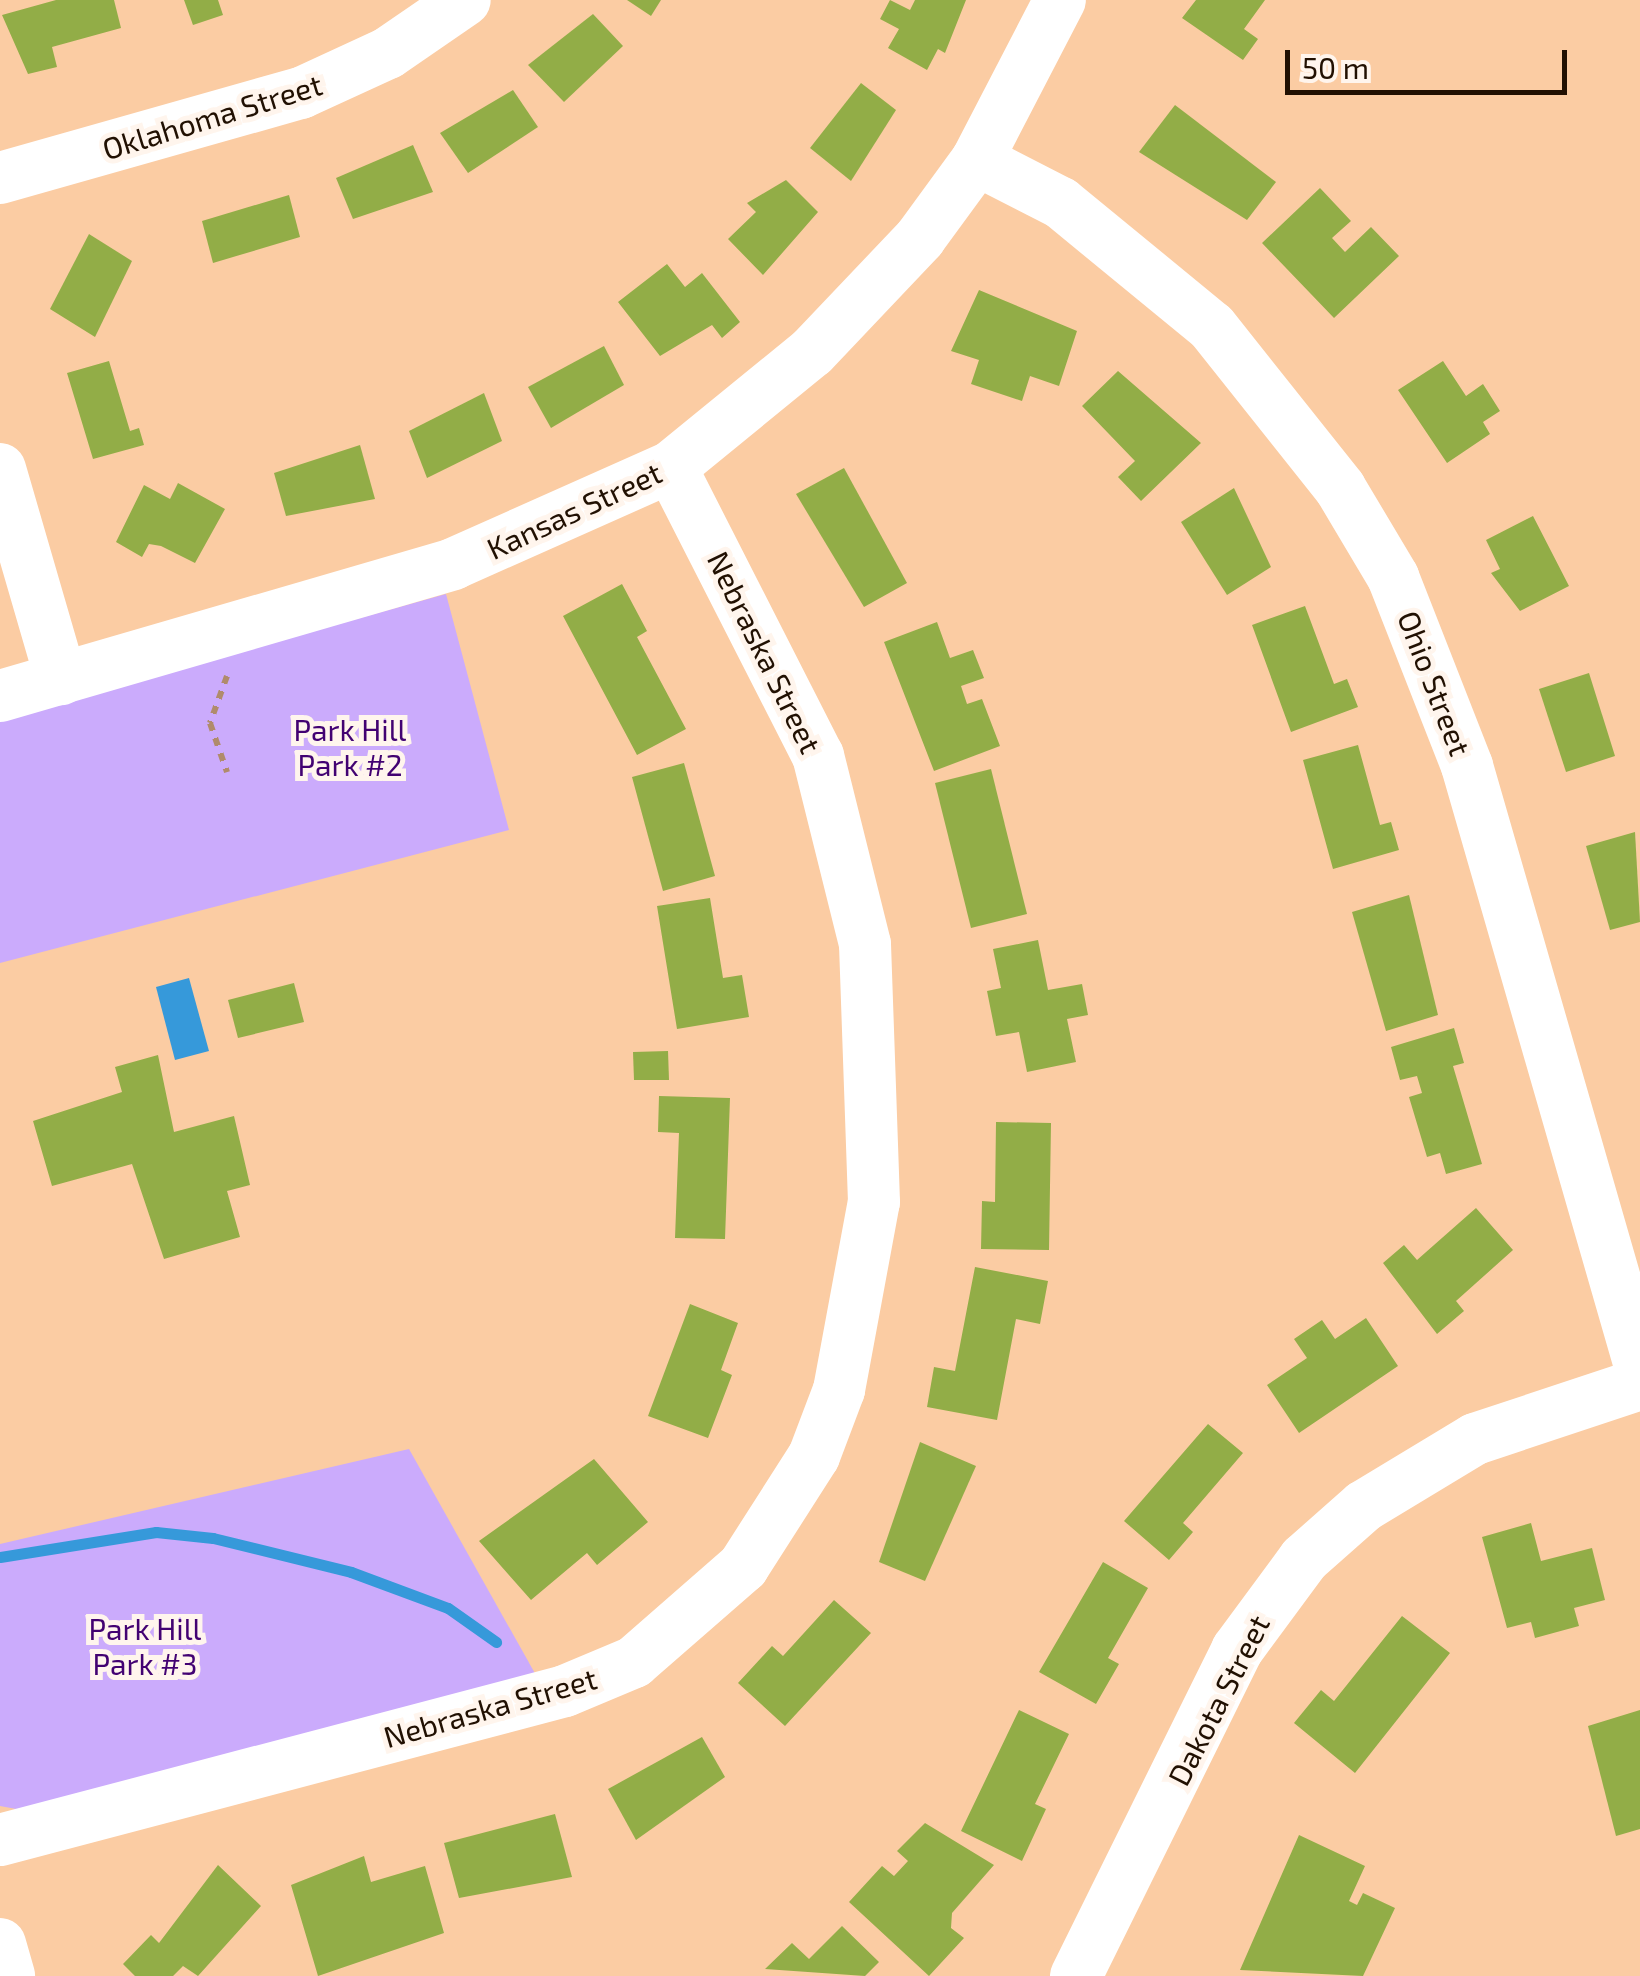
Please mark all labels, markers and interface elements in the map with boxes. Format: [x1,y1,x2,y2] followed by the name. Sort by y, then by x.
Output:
[1290,30,1572,92] scale bar
[1302,49,1369,85] text: 50 m
[98,65,326,167] street label: Oklahoma Street
[481,454,667,566] street label: Kansas Street
[701,545,829,759] street label: Nebraska Street
[1391,606,1479,760] street label: Ohio Street
[293,711,407,782] park label: Park Hill Park #2
[1160,1609,1276,1791] street label: Dakota Street
[88,1610,202,1680] park label: Park Hill Park #3
[379,1659,601,1755] street label: Nebraska Street

